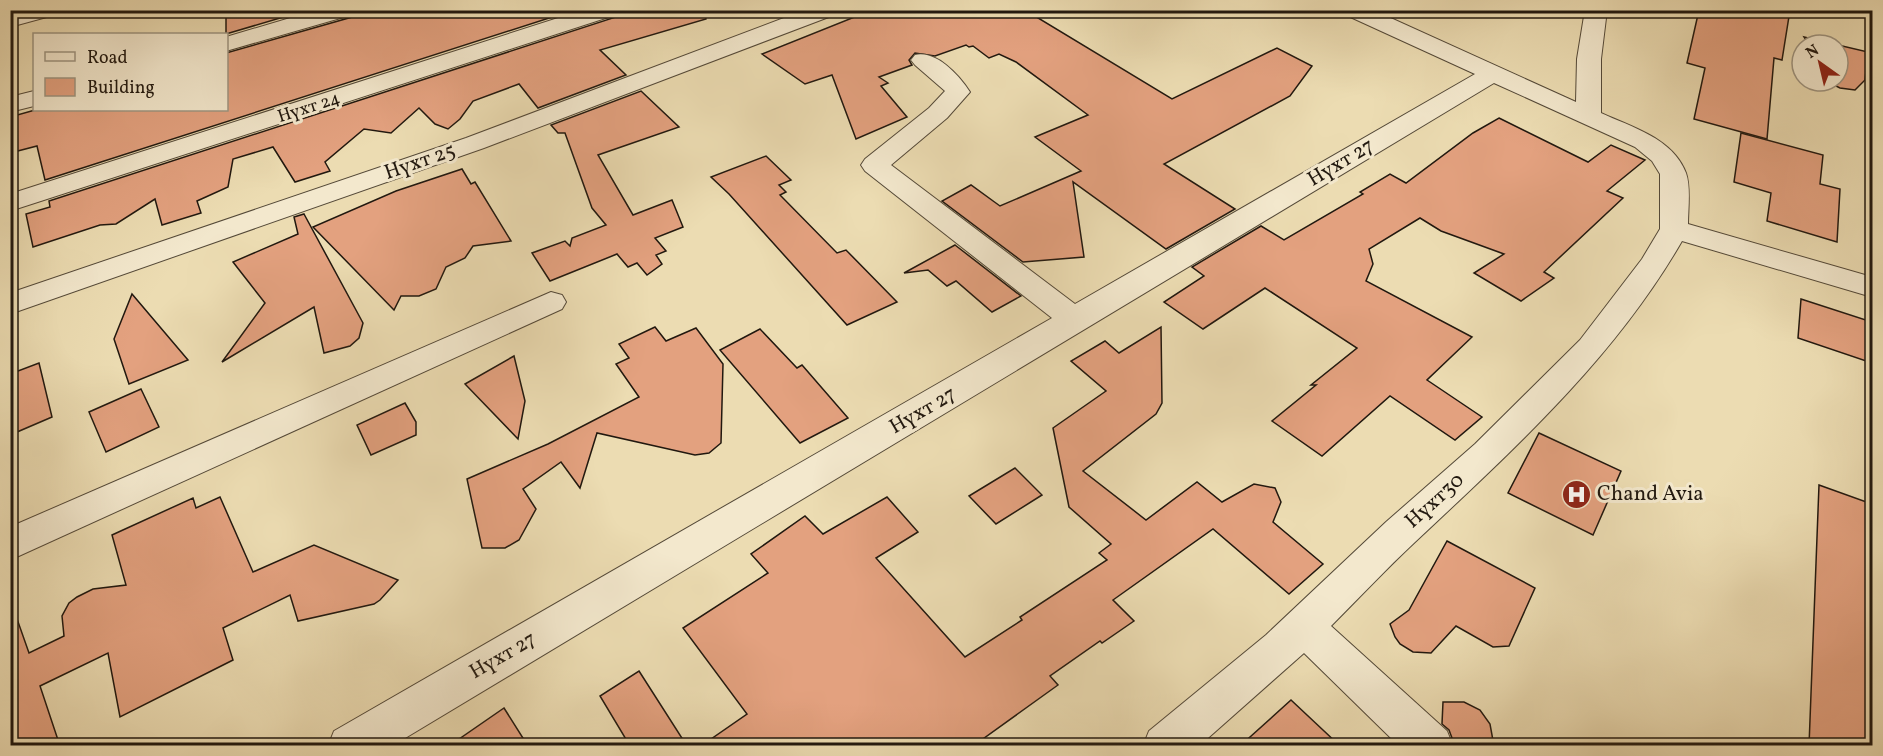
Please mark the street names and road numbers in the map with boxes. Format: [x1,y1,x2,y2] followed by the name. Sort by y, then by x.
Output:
[274,86,344,130] street label: Нүхт 24
[1302,132,1380,194] street label: Нүхт 27
[381,136,459,188] street label: Нүхт 25
[884,380,962,442] street label: Нүхт 27
[1399,467,1471,535] street label: Нүхт30
[464,625,542,687] street label: Нүхт 27

